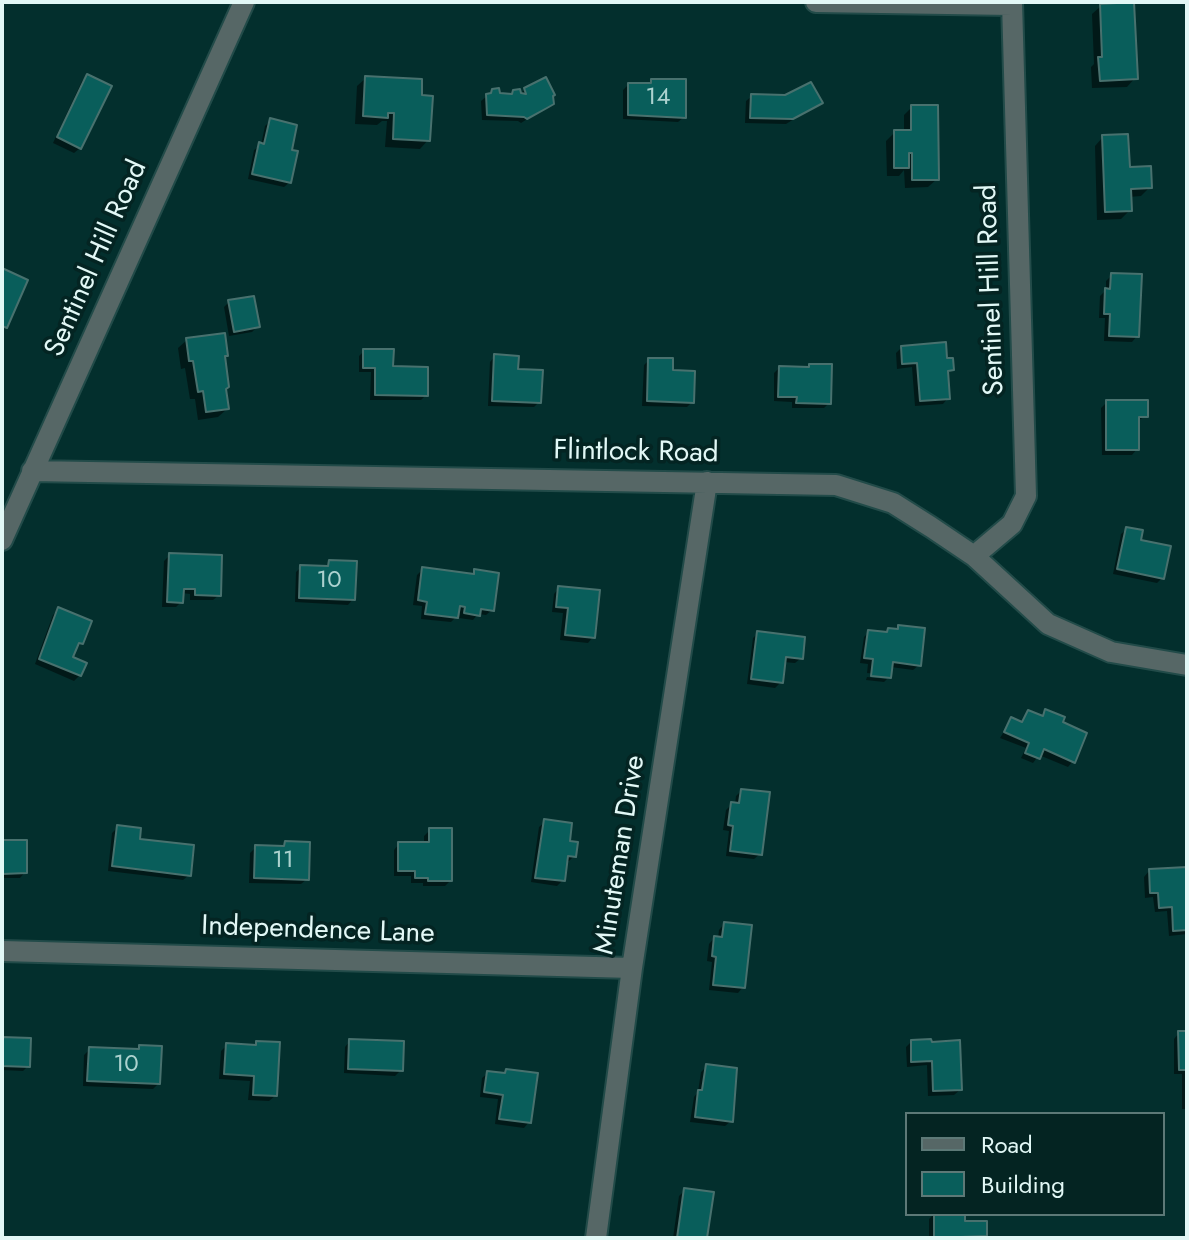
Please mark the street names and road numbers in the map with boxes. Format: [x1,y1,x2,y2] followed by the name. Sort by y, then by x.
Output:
[39,156,155,362] street label: Sentinel Hill Road
[972,184,1012,396] street label: Sentinel Hill Road
[553,435,719,471] street label: Flintlock Road
[589,753,653,957] street label: Minuteman Drive
[201,910,435,952] street label: Independence Lane

